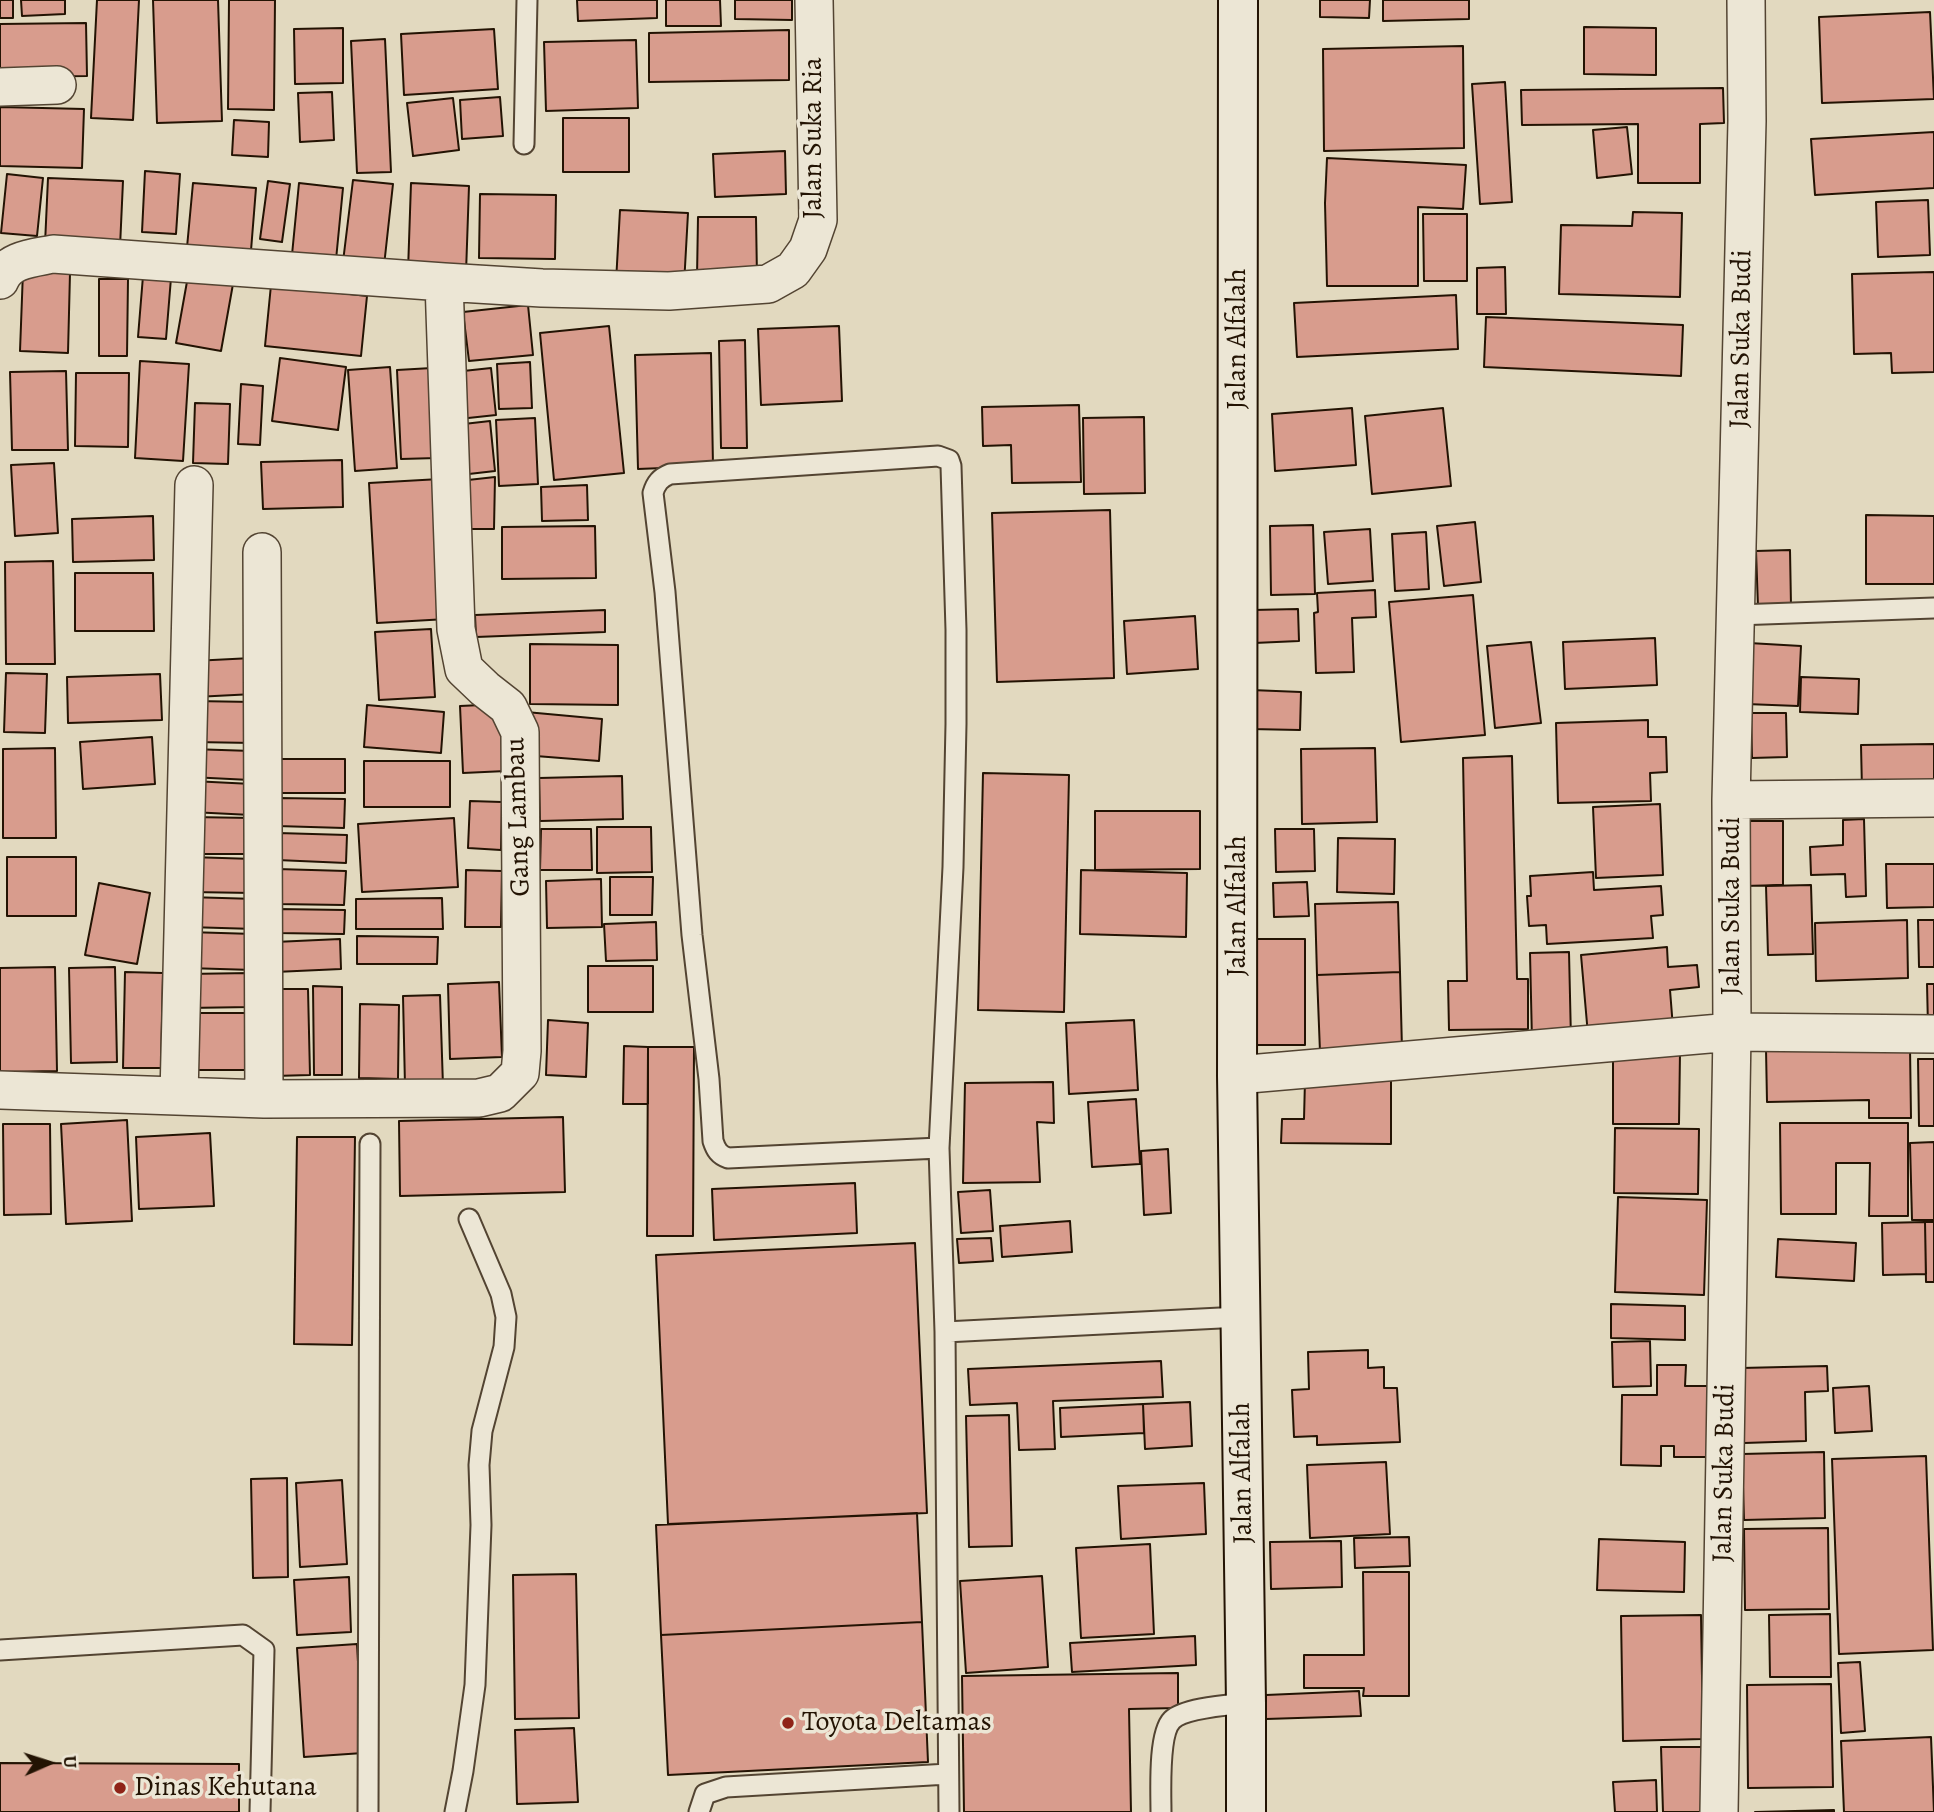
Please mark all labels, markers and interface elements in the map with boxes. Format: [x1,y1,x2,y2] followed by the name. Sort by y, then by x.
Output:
[797,57,831,219] street label: Jalan Suka Ria
[1724,249,1760,429] street label: Jalan Suka Budi
[1221,268,1255,410] street label: Jalan Alfalah
[499,737,539,897] street label: Gang Lambau
[1715,817,1749,995] street label: Jalan Suka Budi
[1221,835,1255,977] street label: Jalan Alfalah
[1707,1383,1743,1563] street label: Jalan Suka Budi
[1225,1402,1261,1544] street label: Jalan Alfalah
[802,1706,992,1740] place label: Toyota Deltamas
[780,1715,796,1731] marker: Toyota Deltamas
[14,1728,84,1798] north arrow
[57,1755,83,1769] text: U
[134,1771,317,1805] place label: Dinas Kehutana
[112,1780,128,1796] marker: Dinas Kehutana

